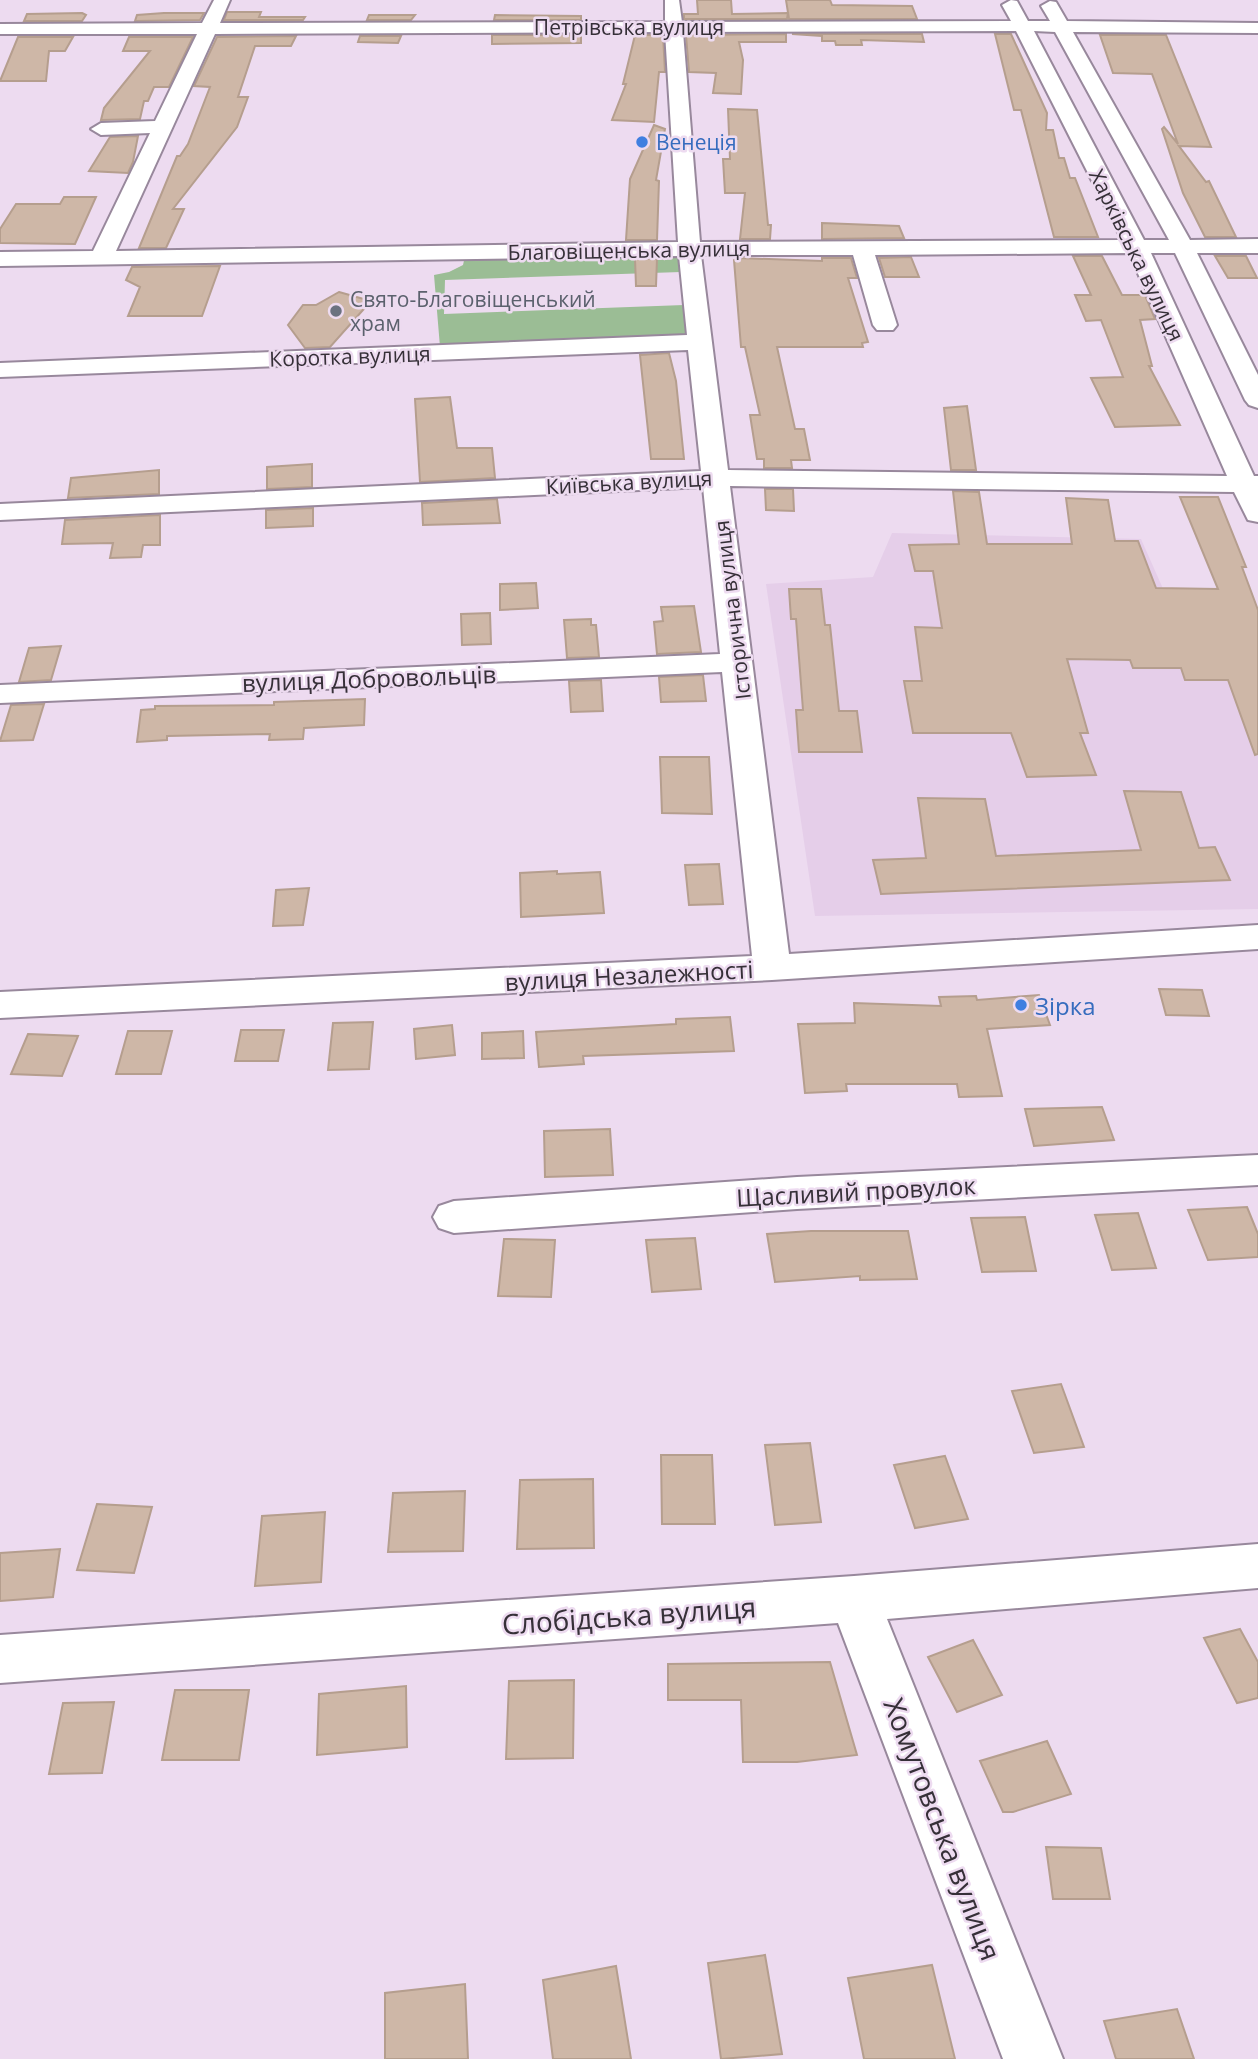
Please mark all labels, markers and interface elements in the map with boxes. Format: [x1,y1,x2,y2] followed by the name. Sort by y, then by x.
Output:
[534,13,724,41] street label: Петрівська вулиця
[656,128,737,156] place label: Венеція
[634,134,650,150] marker: Венеція
[1083,164,1191,346] street label: Харківська вулиця
[507,234,751,266] street label: Благовіщенська вулиця
[350,285,596,337] place label: Свято-Благовіщенський храм
[328,303,344,319] marker: Свято-Благовіщенський храм
[269,339,431,373] street label: Коротка вулиця
[545,464,713,500] street label: Київська вулиця
[707,519,757,701] street label: Історична вулиця
[241,657,497,699] street label: вулиця Добровольців
[504,952,754,998] street label: вулиця Незалежності
[1035,989,1095,1022] place label: Зірка
[1013,997,1029,1013] marker: Зірка
[735,1168,977,1214] street label: Щасливий провулок
[501,1587,757,1643] street label: Слобідська вулиця
[875,1692,1011,1966] street label: Хомутовська вулиця

